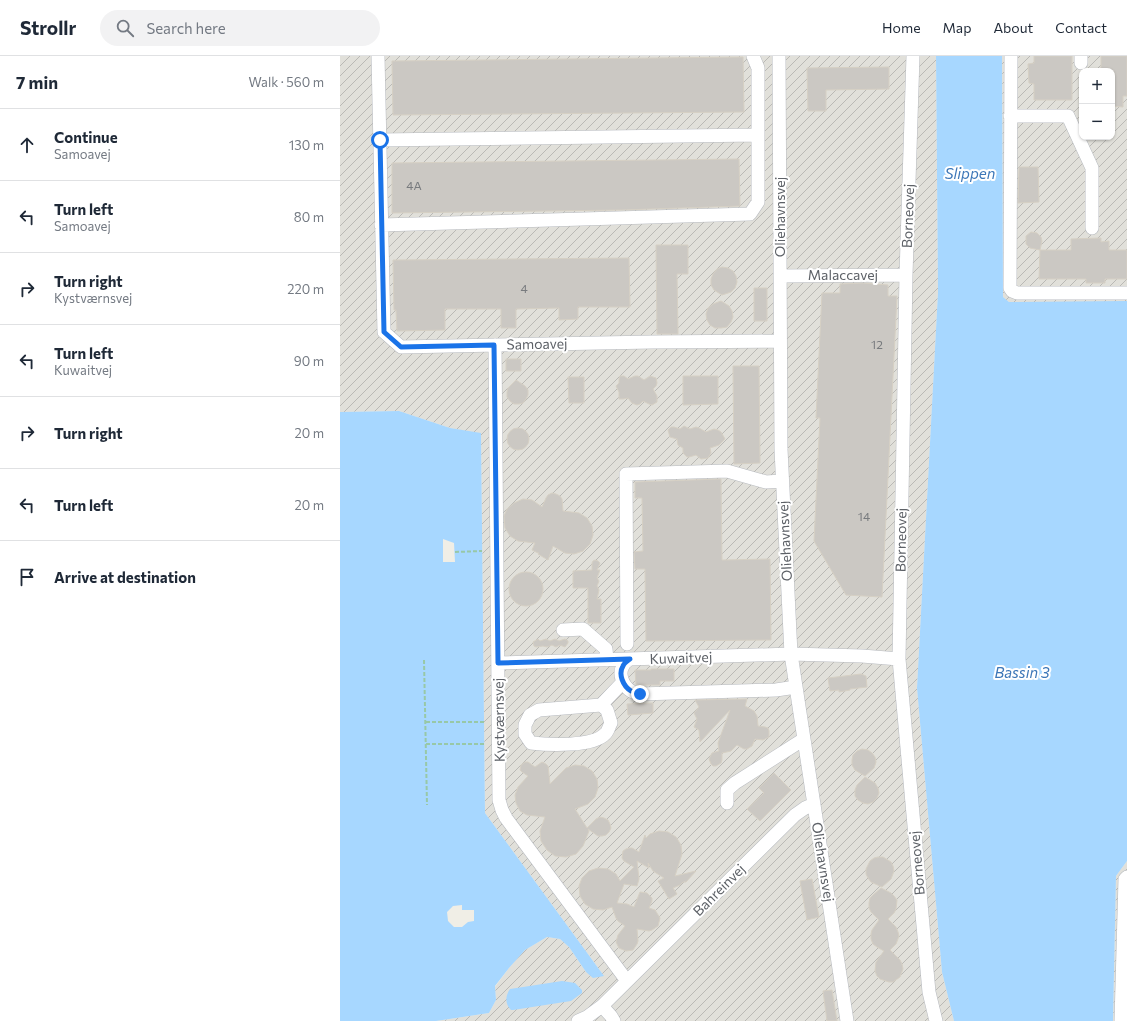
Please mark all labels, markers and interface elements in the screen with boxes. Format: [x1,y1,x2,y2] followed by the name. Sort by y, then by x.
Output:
[100,10,380,46] search box
[20,16,76,39] text: Strollr
[114,17,136,39] icon: search
[146,19,226,37] text: Search here
[882,19,921,36] text: Home
[943,19,971,36] text: Map
[993,19,1033,36] text: About
[1055,19,1107,36] text: Contact
[1079,68,1115,140] map controls
[1079,68,1115,104] button: +
[16,72,58,93] text: 7 min
[249,74,324,90] text: Walk · 560 m
[1079,104,1115,140] button: −
[54,128,118,146] text: Continue
[371,131,389,149] route start
[16,134,38,156] icon: ahead
[289,137,324,153] text: 130 m
[54,146,111,162] text: Samoavej
[945,164,995,182] water label: Slippen
[771,177,788,257] street label: Oliehavnsvej
[406,178,422,192] house number: 4A
[898,183,917,248] street label: Borneovej
[54,200,113,218] text: Turn left
[16,206,38,228] icon: left
[294,209,324,225] text: 80 m
[54,218,111,234] text: Samoavej
[808,266,878,283] street label: Malaccavej
[54,272,123,290] text: Turn right
[16,278,38,300] icon: right
[287,281,324,297] text: 220 m
[520,281,528,295] house number: 4
[54,290,132,306] text: Kystværnsvej
[506,334,568,353] street label: Samoavej
[871,337,883,351] house number: 12
[54,344,113,362] text: Turn left
[16,350,38,372] icon: left
[294,353,324,369] text: 90 m
[54,362,112,378] text: Kuwaitvej
[16,422,38,444] icon: right
[54,424,123,442] text: Turn right
[295,425,324,441] text: 20 m
[16,494,38,516] icon: left
[54,496,113,514] text: Turn left
[295,497,324,513] text: 20 m
[774,500,795,582] street label: Oliehavnsvej
[891,508,910,572] street label: Borneovej
[858,509,870,523] house number: 14
[16,566,38,588] icon: arrive
[54,568,196,586] text: Arrive at destination
[649,648,713,667] street label: Kuwaitvej
[994,663,1050,681] water label: Bassin 3
[489,678,508,762] street label: Kystværnsvej
[631,685,649,703] route end
[809,821,838,903] street label: Oliehavnsvej
[905,830,928,896] street label: Borneovej
[689,860,748,919] street label: Bahreinvej

